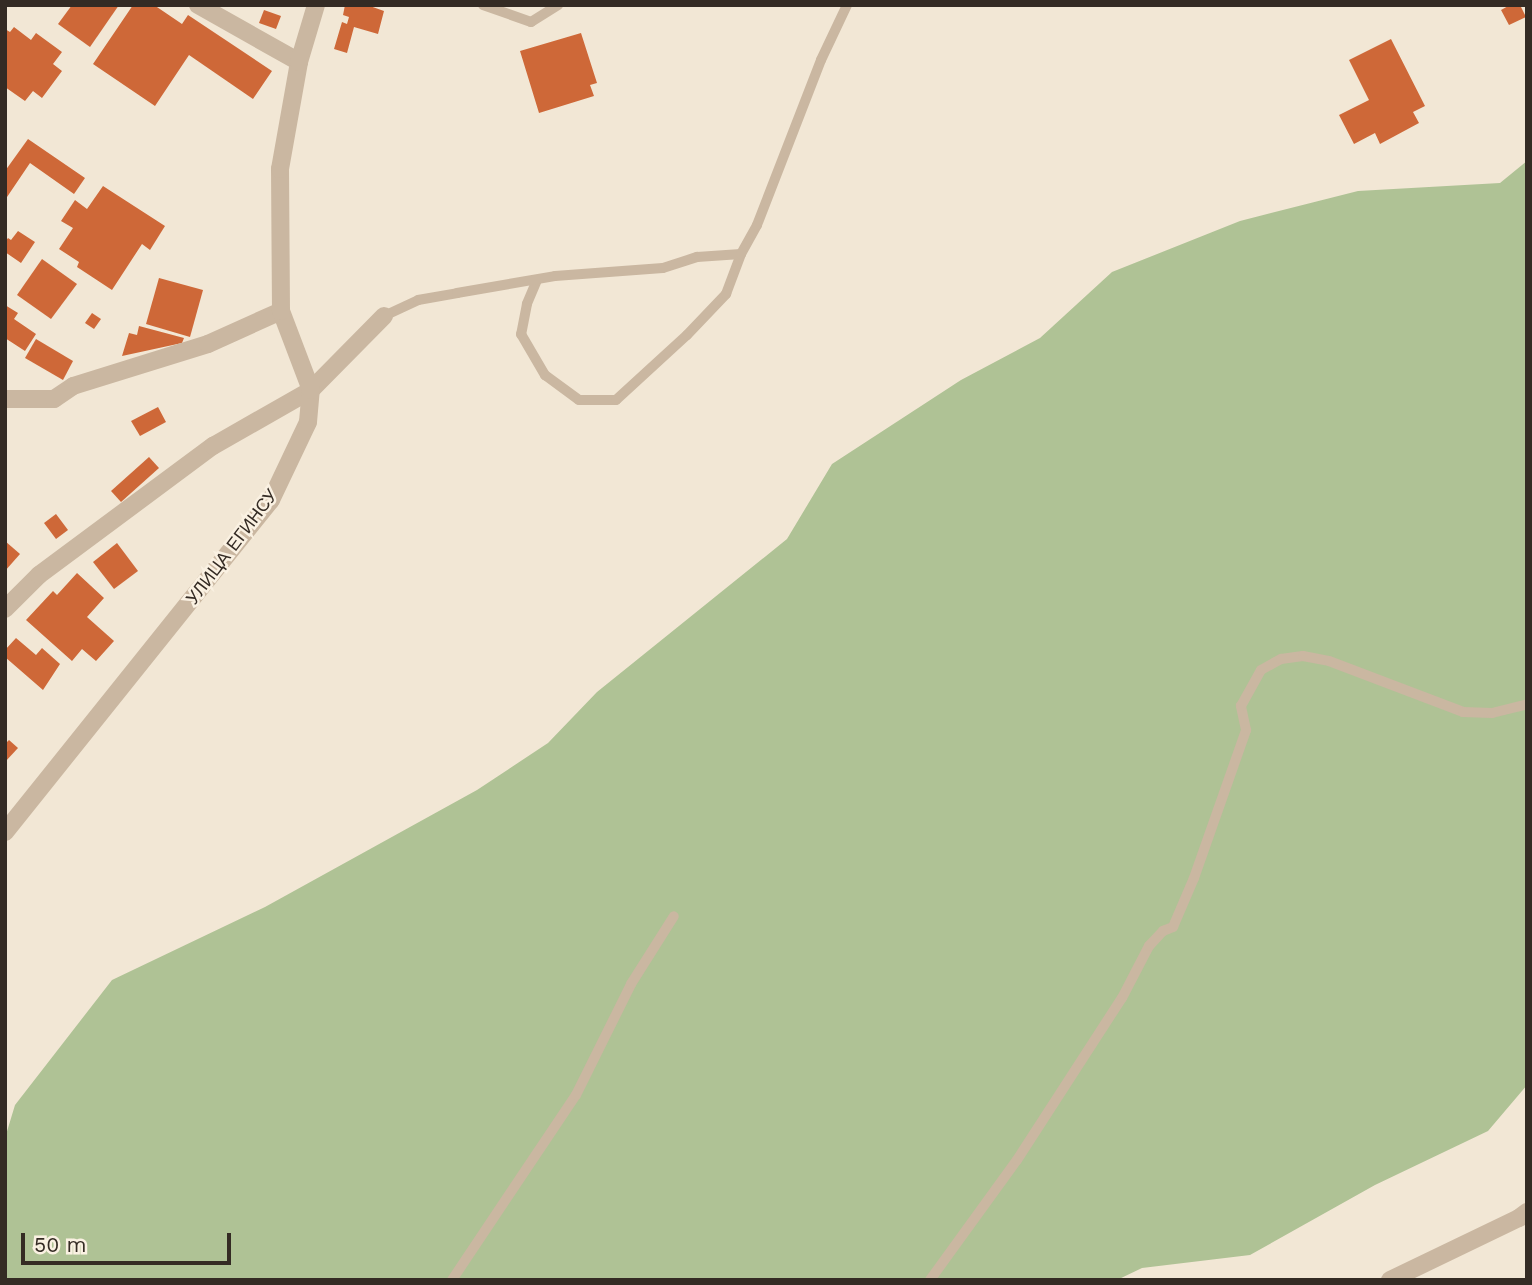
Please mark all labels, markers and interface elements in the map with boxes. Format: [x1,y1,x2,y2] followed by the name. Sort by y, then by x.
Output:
[182,485,282,609] street label: УЛИЦА ЕГИНСУ
[24,1218,234,1262] scale bar
[34,1232,86,1257] text: 50 m

